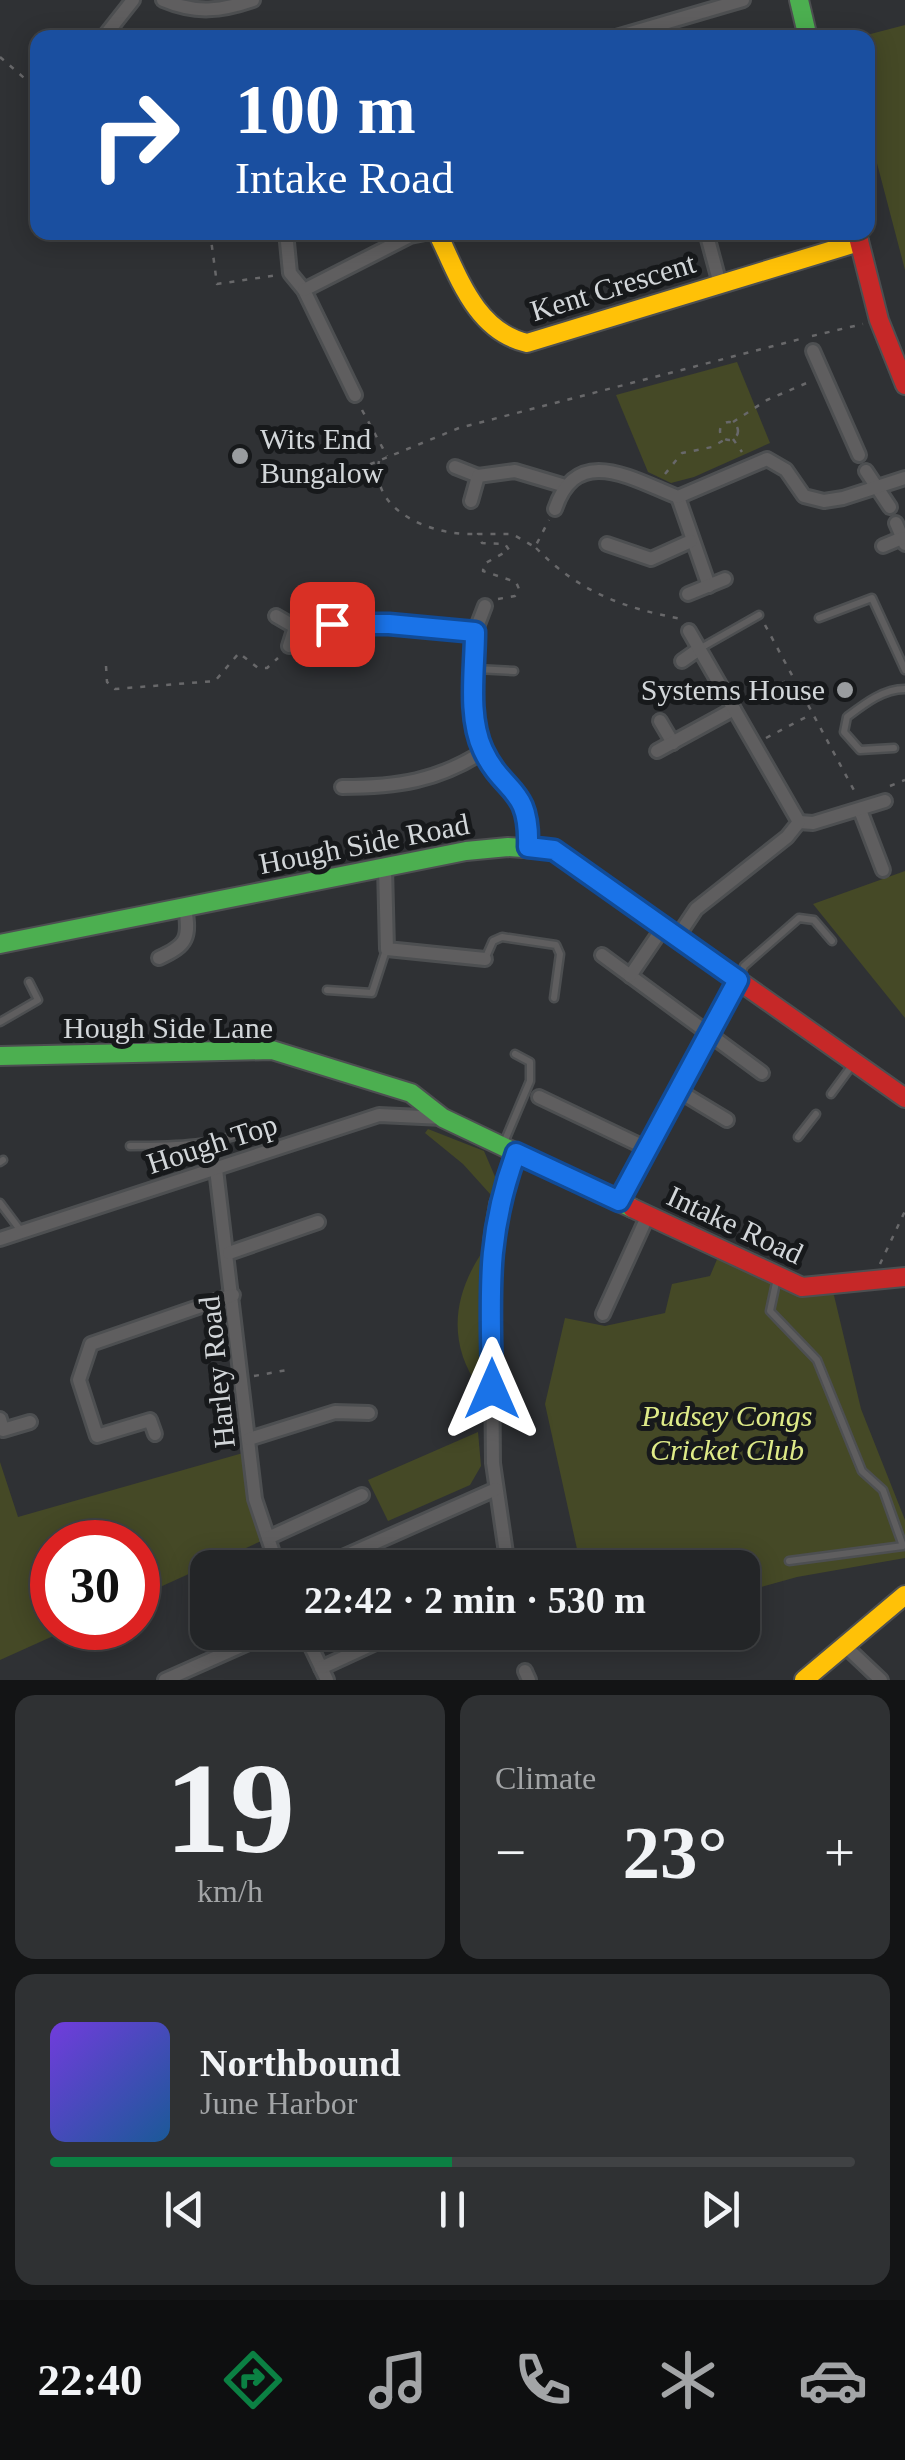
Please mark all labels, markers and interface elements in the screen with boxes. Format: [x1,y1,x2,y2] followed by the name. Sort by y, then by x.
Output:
[70,70,200,200] icon: right
[235,71,416,148] text: 100 m
[235,153,454,203] text: Intake Road
[526,246,700,327] street label: Kent Crescent
[260,422,384,489] place label: Wits End Bungalow
[229,445,251,467] marker: Wits End Bungalow
[290,582,375,667] pin
[305,597,360,652] icon: arrive
[641,673,825,706] place label: Systems House
[834,679,856,701] marker: Systems House
[256,807,472,880] street label: Hough Side Road
[63,1011,273,1044] street label: Hough Side Lane
[143,1107,281,1180] street label: Hough Top
[662,1179,808,1270] street label: Intake Road
[192,1295,241,1450] street label: Harley Road
[440,1337,544,1441] position arrow
[641,1399,812,1466] park label: Pudsey Congs Cricket Club
[30,1520,160,1650] speed limit sign: 30
[304,1579,646,1621] text: 22:42 · 2 min · 530 m
[165,1736,295,1880] text: 19
[495,1760,596,1796] text: Climate
[623,1811,728,1894] text: 23°
[495,1822,526,1883] text: −
[824,1822,855,1883] text: +
[197,1873,263,1909] text: km/h
[200,2042,401,2084] text: Northbound
[200,2085,357,2121] text: June Harbor
[157,2182,212,2237] icon: previous
[425,2182,480,2237] icon: pause
[693,2182,748,2237] icon: next
[218,2345,288,2415] icon: directions
[363,2345,433,2415] icon: music
[508,2345,578,2415] icon: phone
[653,2345,723,2415] icon: climate
[798,2345,868,2415] icon: car
[38,2355,143,2405] text: 22:40

